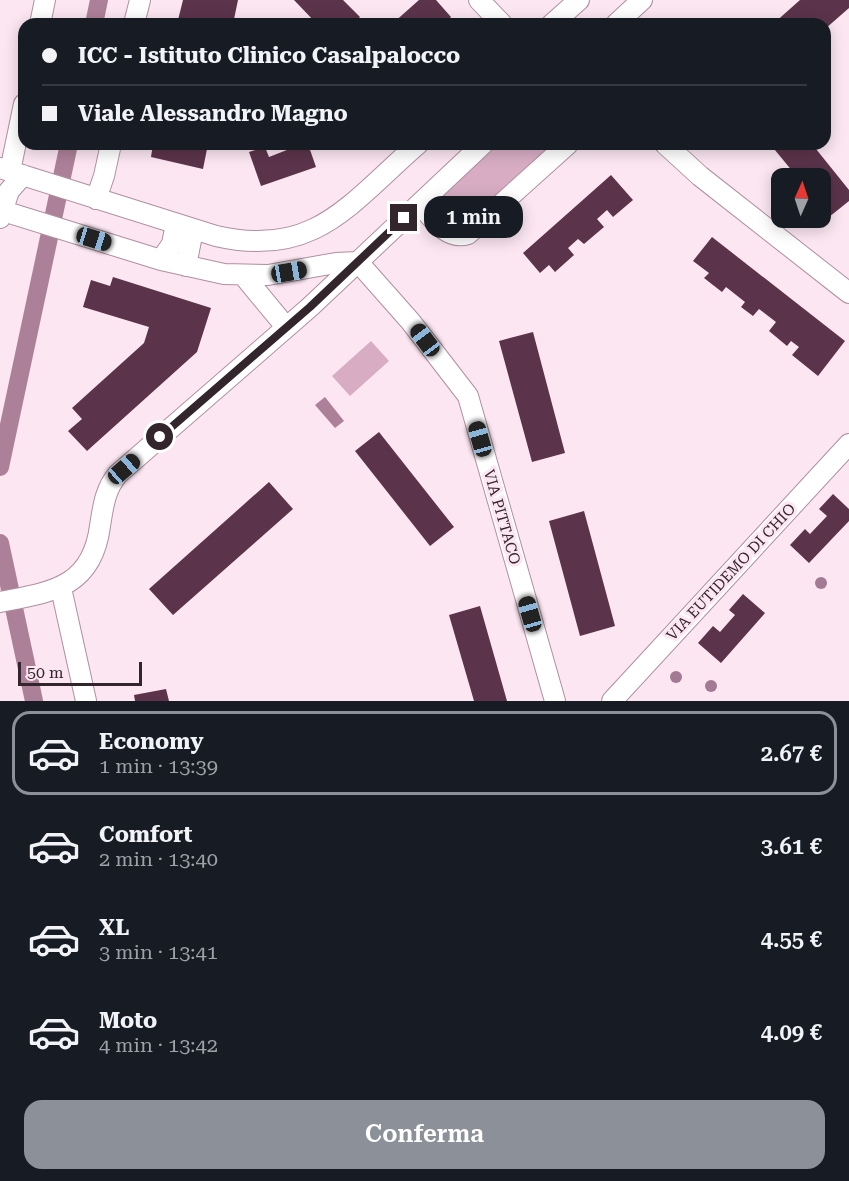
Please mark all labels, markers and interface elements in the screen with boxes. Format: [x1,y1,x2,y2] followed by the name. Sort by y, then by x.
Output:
[78,43,460,68] text: ICC - Istituto Clinico Casalpalocco
[78,101,348,126] text: Viale Alessandro Magno
[771,168,831,228] north arrow
[771,168,831,228] map controls
[425,197,524,239] callout: 1 min
[390,204,417,231] route end
[446,205,501,229] text: 1 min
[74,225,114,253] car
[270,260,308,284] car
[407,320,443,360] car
[466,419,494,459] car
[146,423,173,450] route start
[105,450,143,488] car
[480,467,524,567] street label: VIA PITTACO
[663,500,799,644] street label: VIA EUTIDEMO DI CHIO
[516,594,544,634] car
[18,659,142,686] scale bar
[27,663,64,682] text: 50 m
[27,726,81,780] icon: car
[99,729,203,754] text: Economy
[761,741,822,766] text: 2.67 €
[99,754,218,778] text: 1 min · 13:39
[27,819,81,873] icon: car
[99,822,192,847] text: Comfort
[761,834,822,859] text: 3.61 €
[99,847,218,871] text: 2 min · 13:40
[27,912,81,966] icon: car
[99,915,129,940] text: XL
[761,927,822,952] text: 4.55 €
[99,940,218,964] text: 3 min · 13:41
[27,1005,81,1059] icon: car
[99,1008,157,1033] text: Moto
[761,1020,822,1045] text: 4.09 €
[99,1033,218,1057] text: 4 min · 13:42
[24,1100,825,1169] button: Conferma

